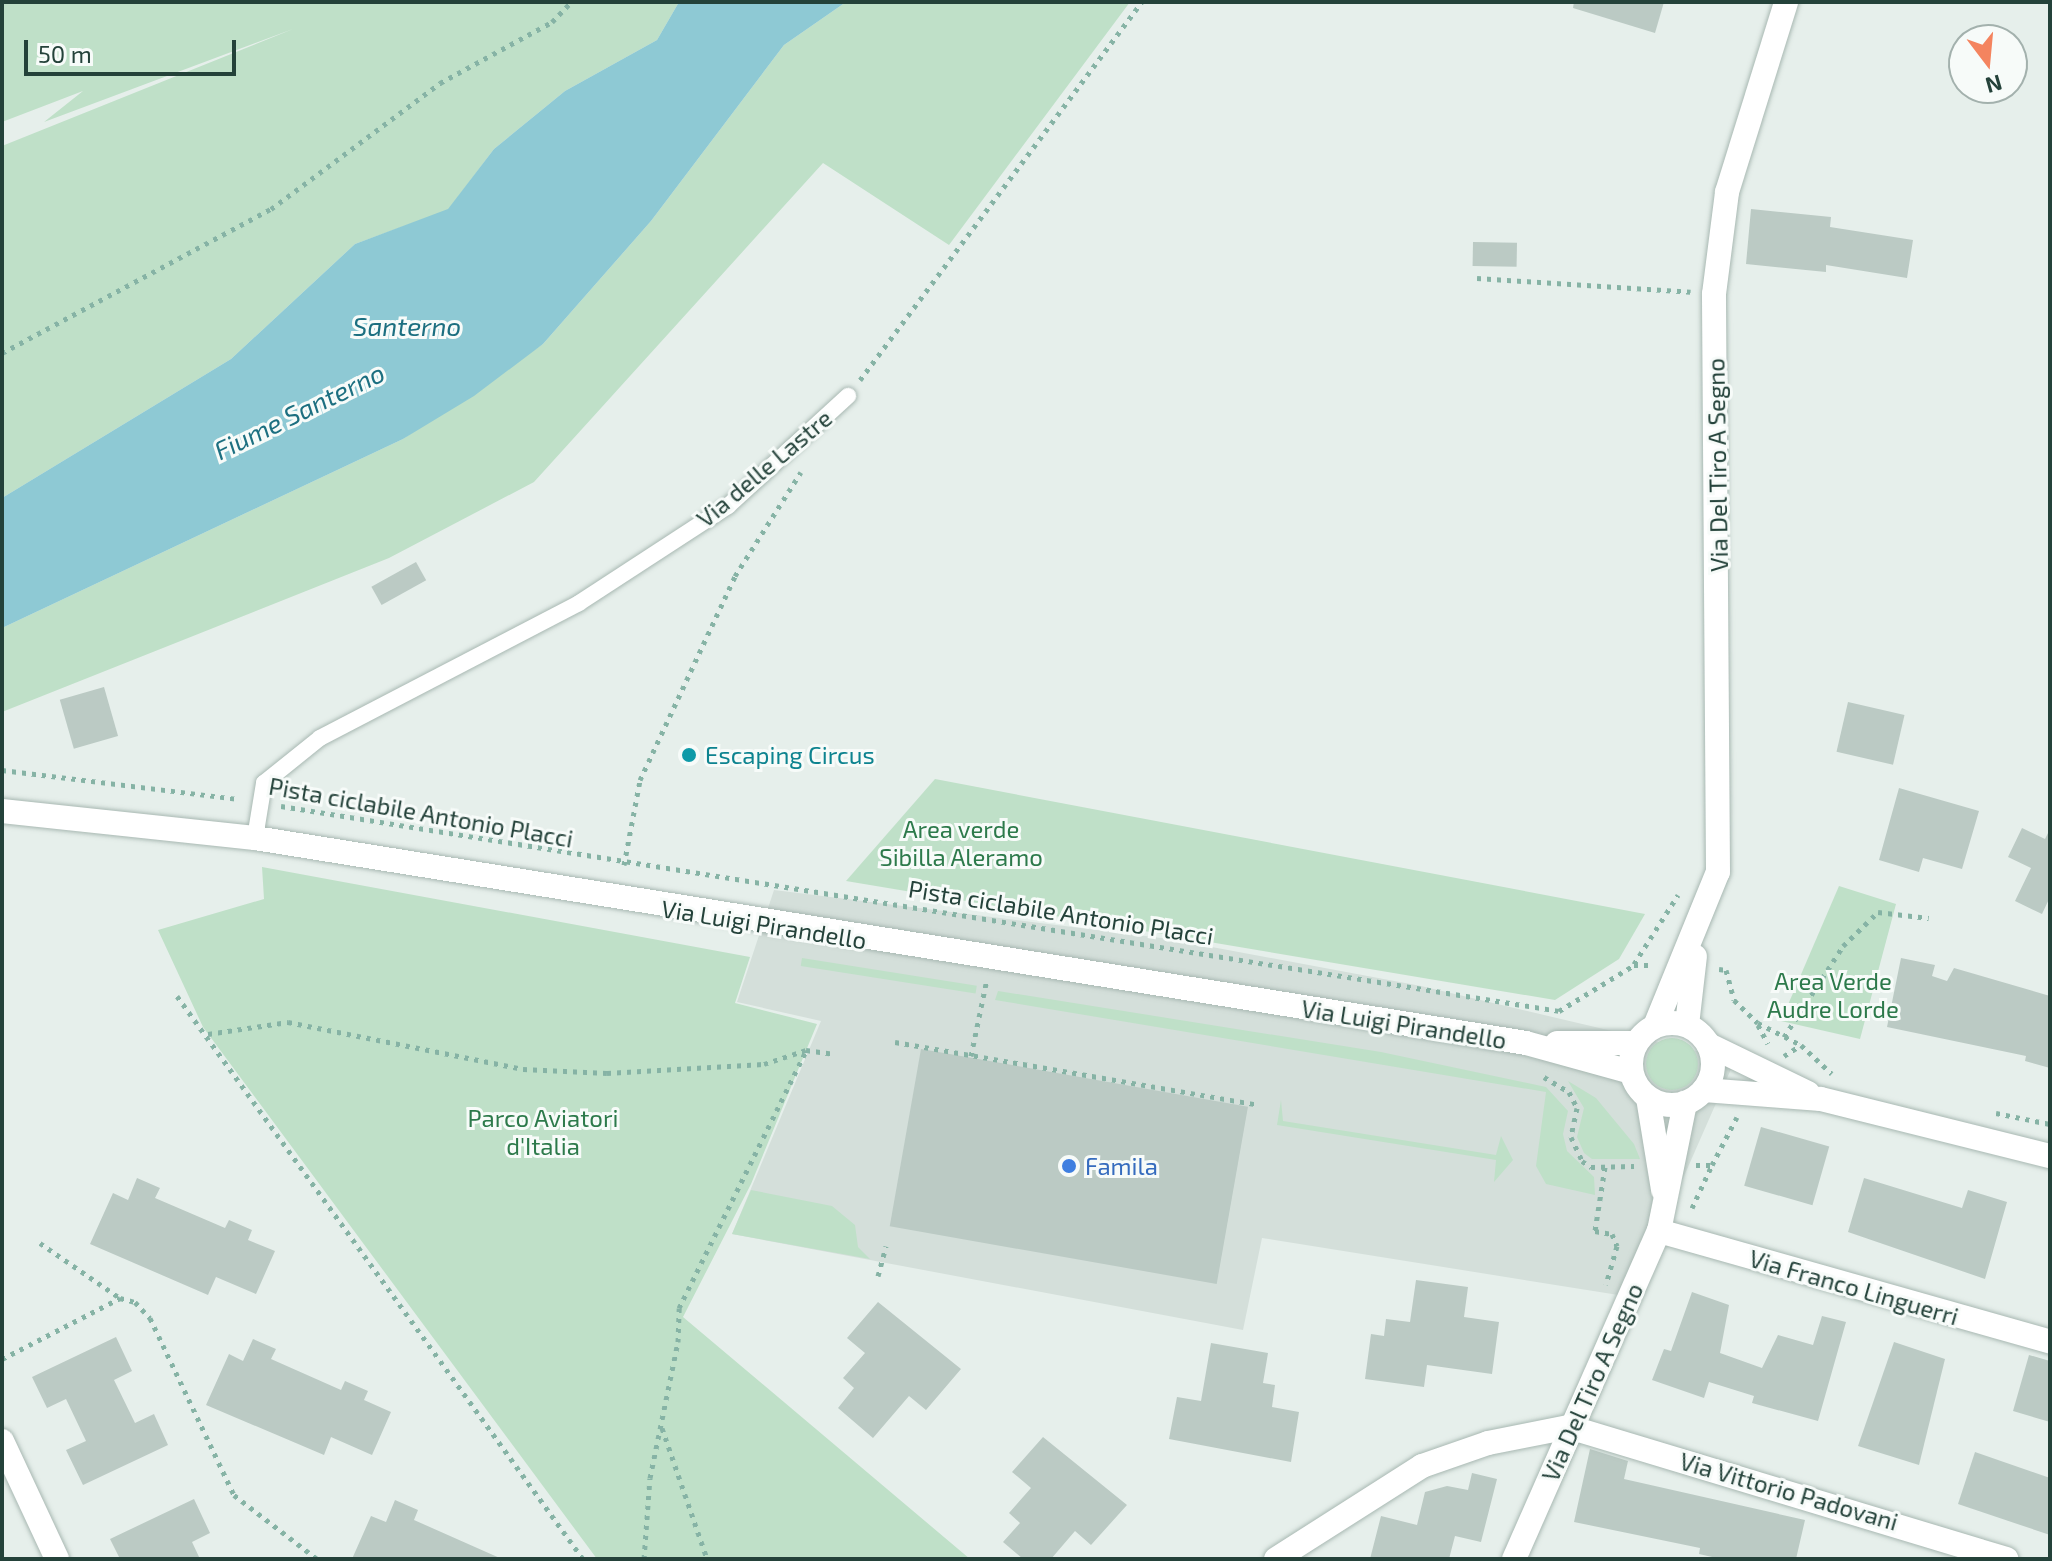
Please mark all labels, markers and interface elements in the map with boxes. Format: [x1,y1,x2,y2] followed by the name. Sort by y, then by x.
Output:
[28,24,240,74] scale bar
[1948,24,2028,104] north arrow
[38,39,92,68] text: 50 m
[1983,70,2005,100] text: N
[353,310,461,342] water label: Santerno
[209,356,389,466] water label: Fiume Santerno
[1701,357,1733,573] street label: Via Del Tiro A Segno
[691,403,837,533] street label: Via delle Lastre
[705,741,875,769] place label: Escaping Circus
[680,746,698,764] marker: Escaping Circus
[266,771,576,853] street label: Pista ciclabile Antonio Placci
[879,815,1043,871] park label: Area verde Sibilla Aleramo
[906,874,1216,950] street label: Pista ciclabile Antonio Placci
[659,894,869,954] street label: Via Luigi Pirandello
[1767,967,1899,1023] park label: Area Verde Audre Lorde
[1299,994,1509,1054] street label: Via Luigi Pirandello
[467,1104,619,1160] park label: Parco Aviatori d'Italia
[1085,1152,1158,1180] place label: Famila
[1060,1157,1078,1175] marker: Famila
[1746,1243,1962,1331] street label: Via Franco Linguerri
[1535,1277,1649,1487] street label: Via Del Tiro A Segno
[1676,1446,1902,1536] street label: Via Vittorio Padovani

